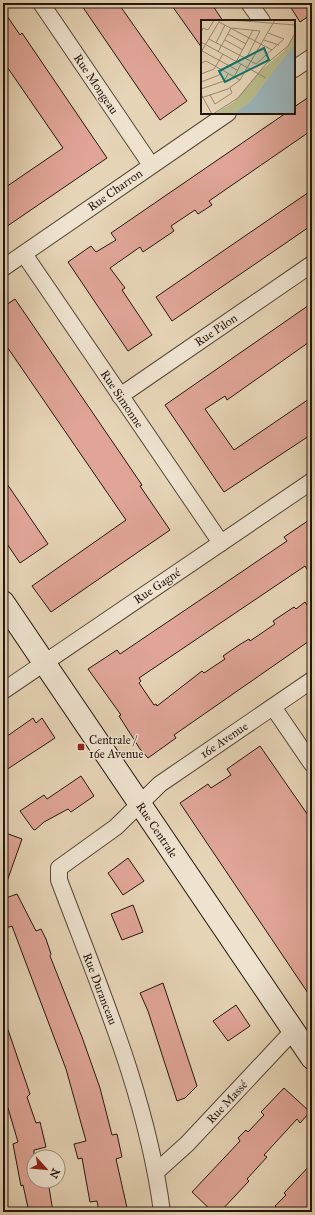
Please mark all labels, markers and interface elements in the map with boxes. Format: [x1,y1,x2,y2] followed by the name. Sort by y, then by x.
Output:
[201,20,295,114] inset map
[70,51,121,118] street label: Rue Mongeau
[85,166,146,214] street label: Rue Charron
[192,310,240,349] street label: Rue Pilon
[98,367,146,431] street label: Rue Simonne
[131,565,184,608] street label: Rue Gagné
[198,719,250,761] street label: 16e Avenue
[89,733,143,761] place label: Centrale / 16e Avenue
[76,742,86,752] marker: Centrale / 16e Avenue
[133,800,181,860] street label: Rue Centrale
[80,951,120,1027] street label: Rue Duranceau
[204,1078,250,1126] street label: Rue Massé
[26,1149,66,1189] north arrow
[46,1166,62,1181] text: N

